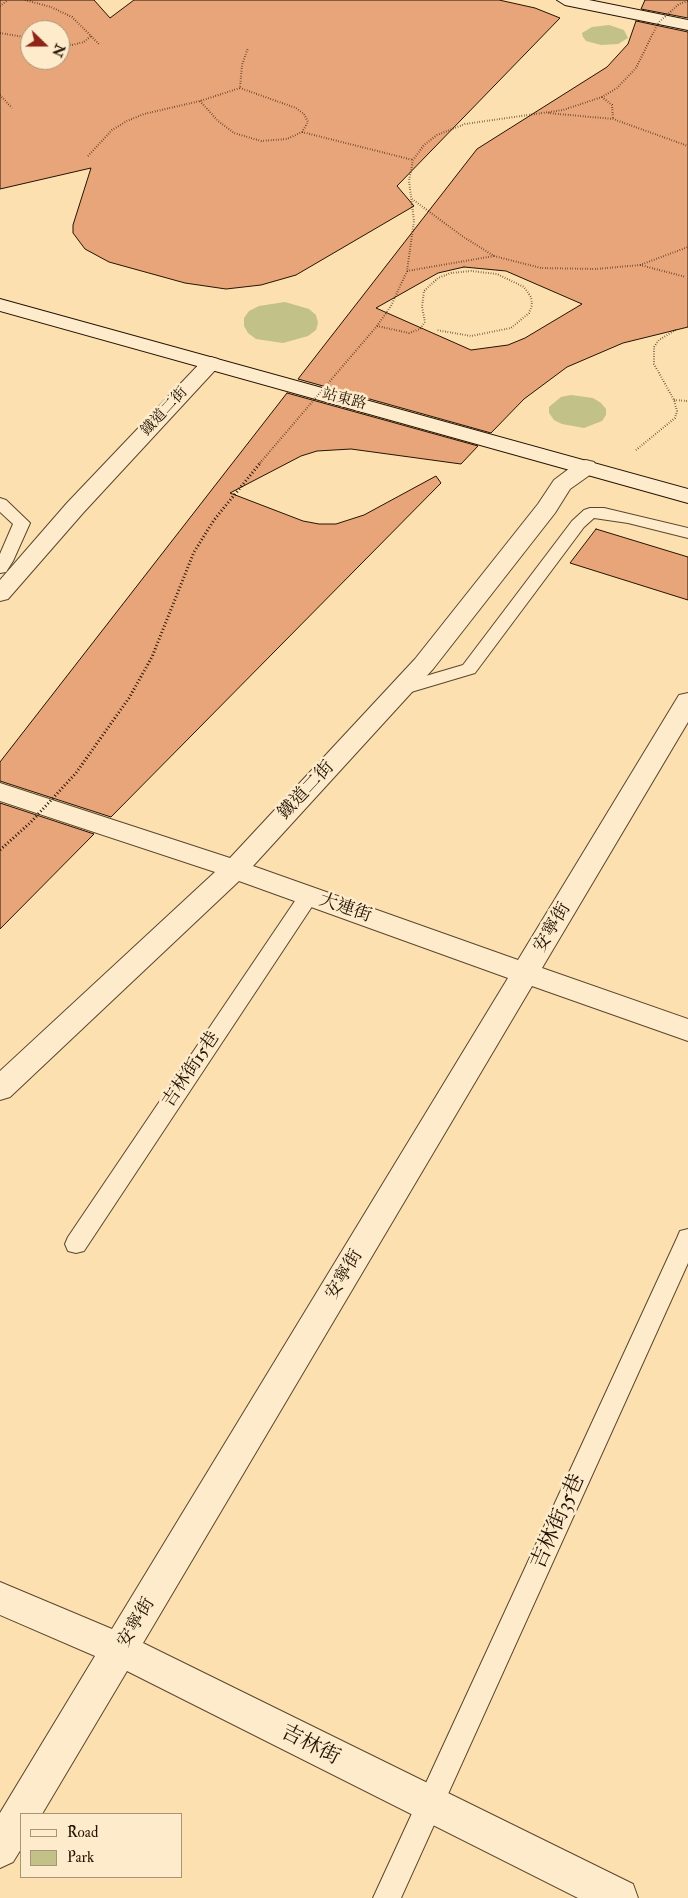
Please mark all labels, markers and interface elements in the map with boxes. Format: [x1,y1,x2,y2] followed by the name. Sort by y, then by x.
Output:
[20,20,70,70] north arrow
[48,41,69,59] text: N
[138,384,192,440] street label: 鐵道二街
[320,385,368,415] street label: 站東路
[275,757,339,825] street label: 鐵道二街
[316,890,374,928] street label: 大連街
[530,899,576,957] street label: 安寧街
[159,1028,225,1112] street label: 吉林街15巷
[322,1246,368,1304] street label: 安寧街
[527,1471,591,1573] street label: 吉林街35巷
[114,1594,160,1652] street label: 安寧街
[276,1720,344,1772] street label: 吉林街
[20,1813,182,1878] legend
[67,1823,98,1842] text: Road
[67,1848,94,1867] text: Park

